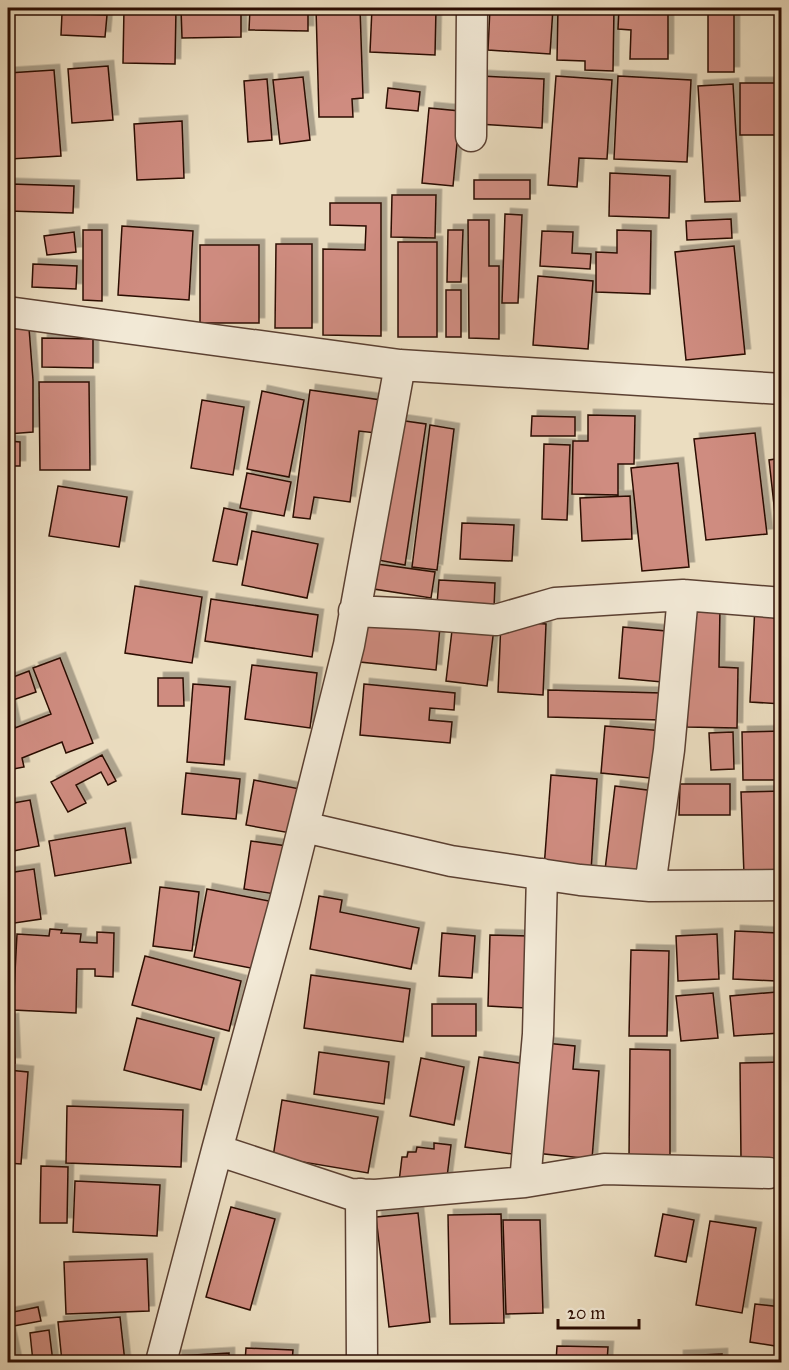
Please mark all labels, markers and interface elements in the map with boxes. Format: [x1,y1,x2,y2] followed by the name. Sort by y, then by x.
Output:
[558,1292,639,1330] scale bar
[567,1302,605,1324] text: 20 m

